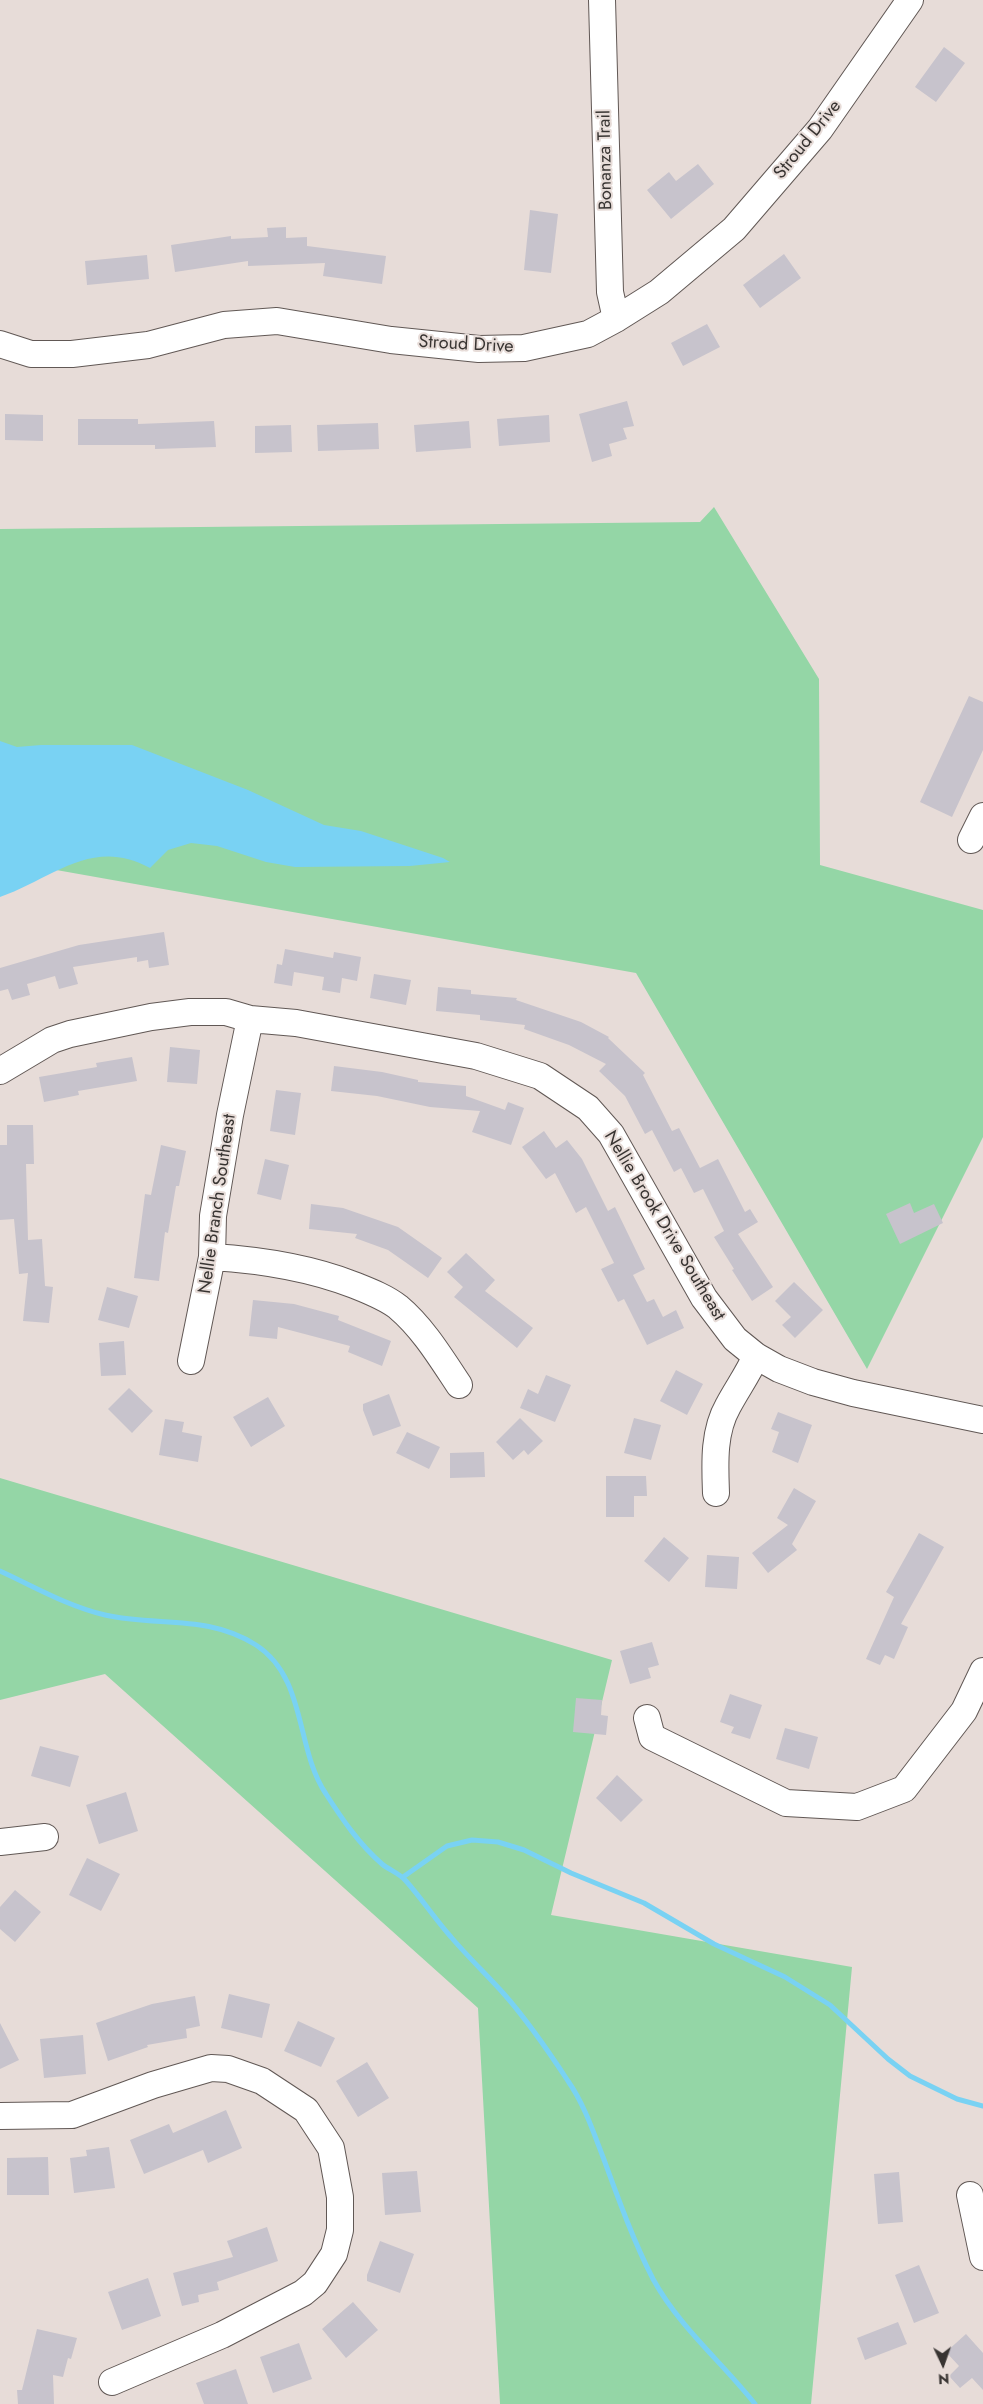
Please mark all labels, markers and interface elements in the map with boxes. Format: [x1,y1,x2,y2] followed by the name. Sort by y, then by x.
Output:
[770,96,846,184] street label: Stroud Drive
[594,110,618,210] street label: Bonanza Trail
[418,332,514,358] street label: Stroud Drive
[195,1113,241,1295] street label: Nellie Branch Southeast
[599,1127,729,1325] street label: Nellie Brook Drive Southeast
[918,2339,968,2389] north arrow
[938,2369,950,2389] text: N

